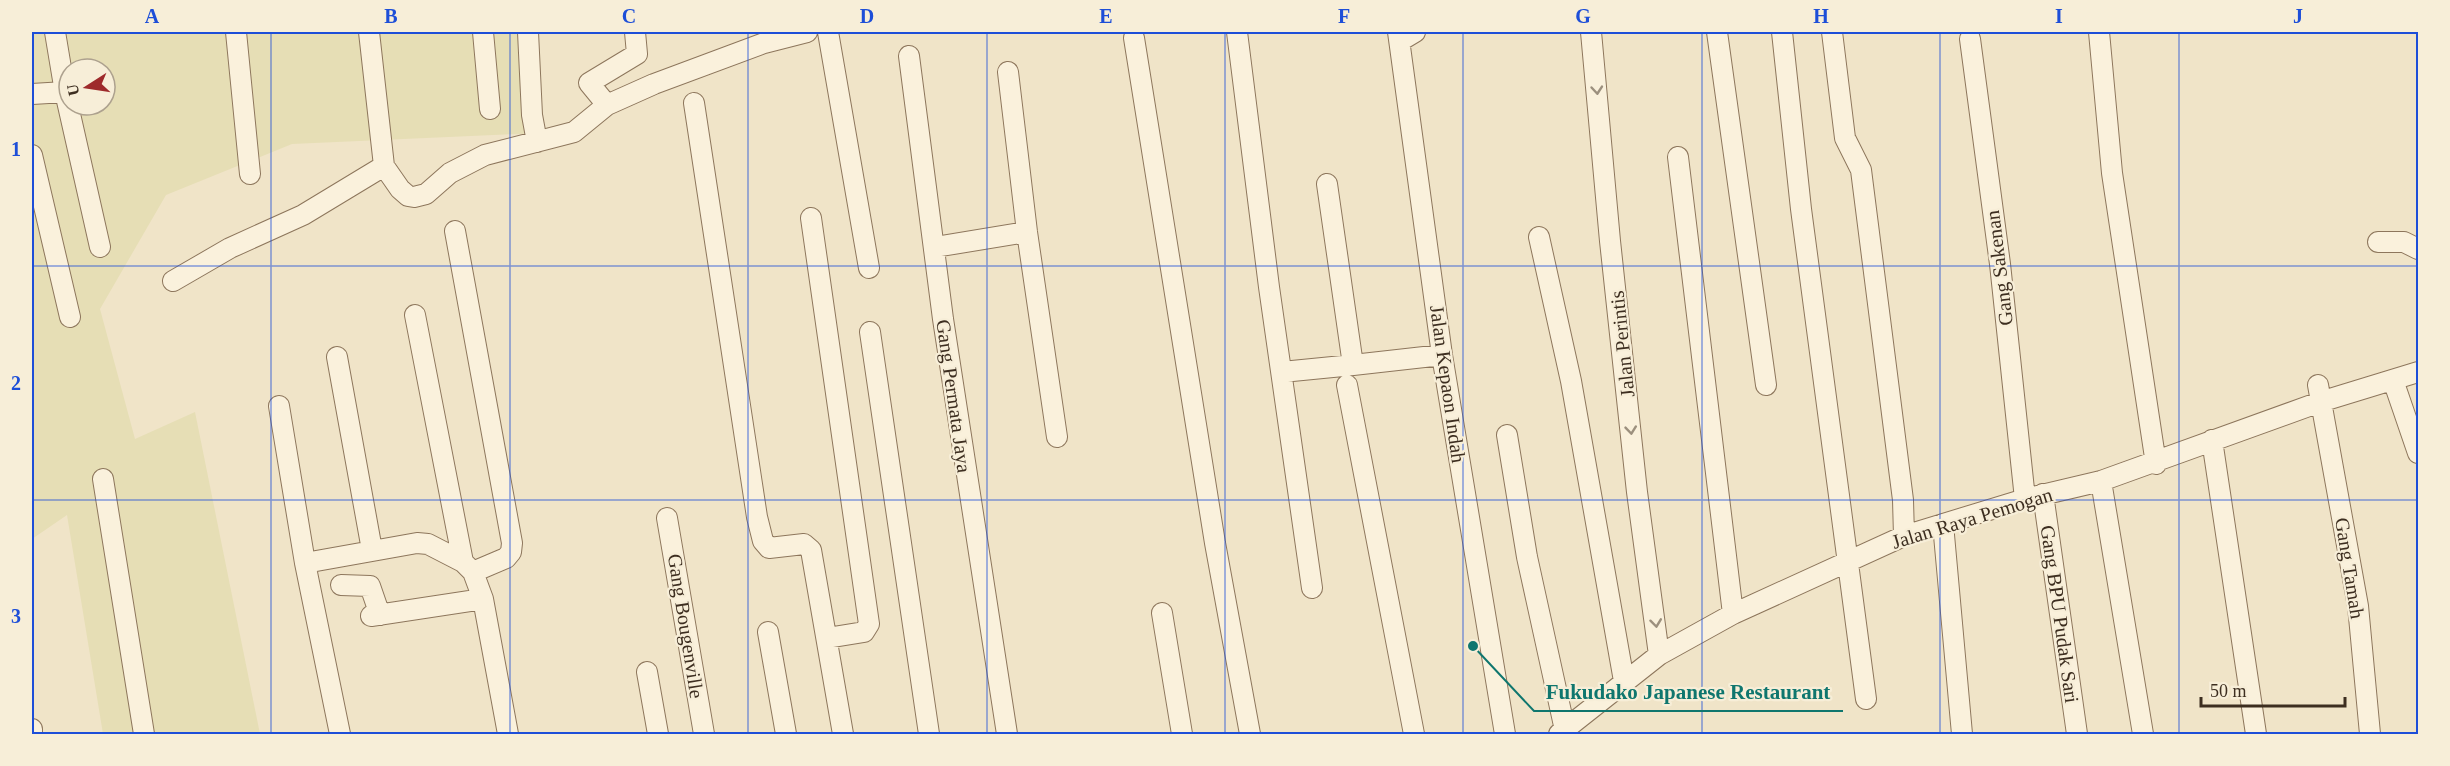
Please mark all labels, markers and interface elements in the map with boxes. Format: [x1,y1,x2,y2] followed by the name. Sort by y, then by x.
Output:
[145,5,160,27] text: A
[384,5,398,27] text: B
[622,5,636,27] text: C
[860,5,874,27] text: D
[1099,5,1113,27] text: E
[1338,5,1350,27] text: F
[1575,5,1591,27] text: G
[1813,5,1829,27] text: H
[2055,5,2063,27] text: I
[2293,5,2303,27] text: J
[57,57,117,117] north arrow
[63,82,82,97] text: U
[1590,85,1603,94] one-way arrow
[11,138,21,160] text: 1
[1981,209,2018,327] street label: Gang Sakenan
[1605,289,1639,398] street label: Jalan Perintis
[1425,304,1470,464] street label: Jalan Kepaon Indah
[931,318,976,474] street label: Gang Permata Jaya
[11,372,21,394] text: 2
[1624,425,1637,434] one-way arrow
[1889,483,2055,554] street label: Jalan Raya Pemogan
[2330,516,2369,620] street label: Gang Tamah
[2036,524,2083,705] street label: Gang BPU Pudak Sari
[663,552,708,700] street label: Gang Bougenville
[11,605,21,627] text: 3
[1649,619,1661,628] one-way arrow
[2201,670,2345,708] scale bar
[1534,672,1843,711] callout: Fukudako Japanese Restaurant
[1546,680,1830,704] text: Fukudako Japanese Restaurant
[2210,681,2247,701] text: 50 m

